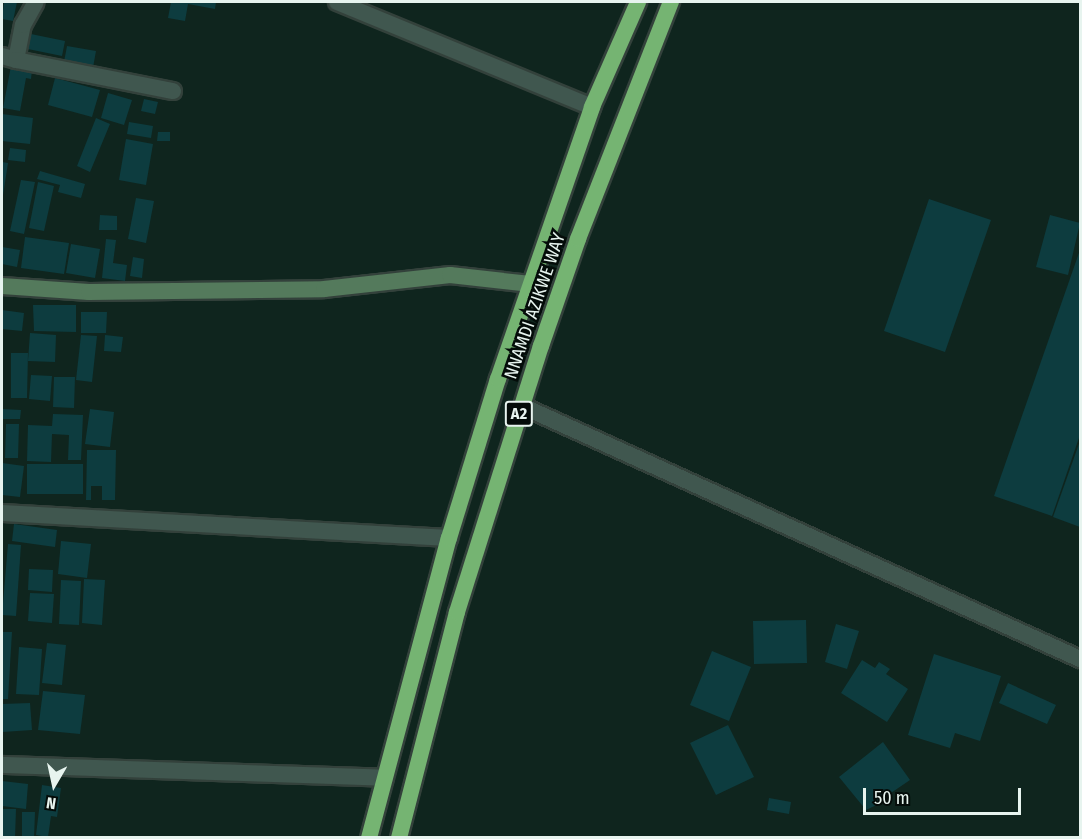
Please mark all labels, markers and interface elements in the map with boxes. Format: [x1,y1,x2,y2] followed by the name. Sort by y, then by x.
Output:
[500,230,570,382] street label: NNAMDI AZIKWE WAY
[504,401,534,427] road number: A2
[24,755,84,815] north arrow
[866,776,1024,814] scale bar
[874,787,910,809] text: 50 m
[45,793,57,813] text: N

